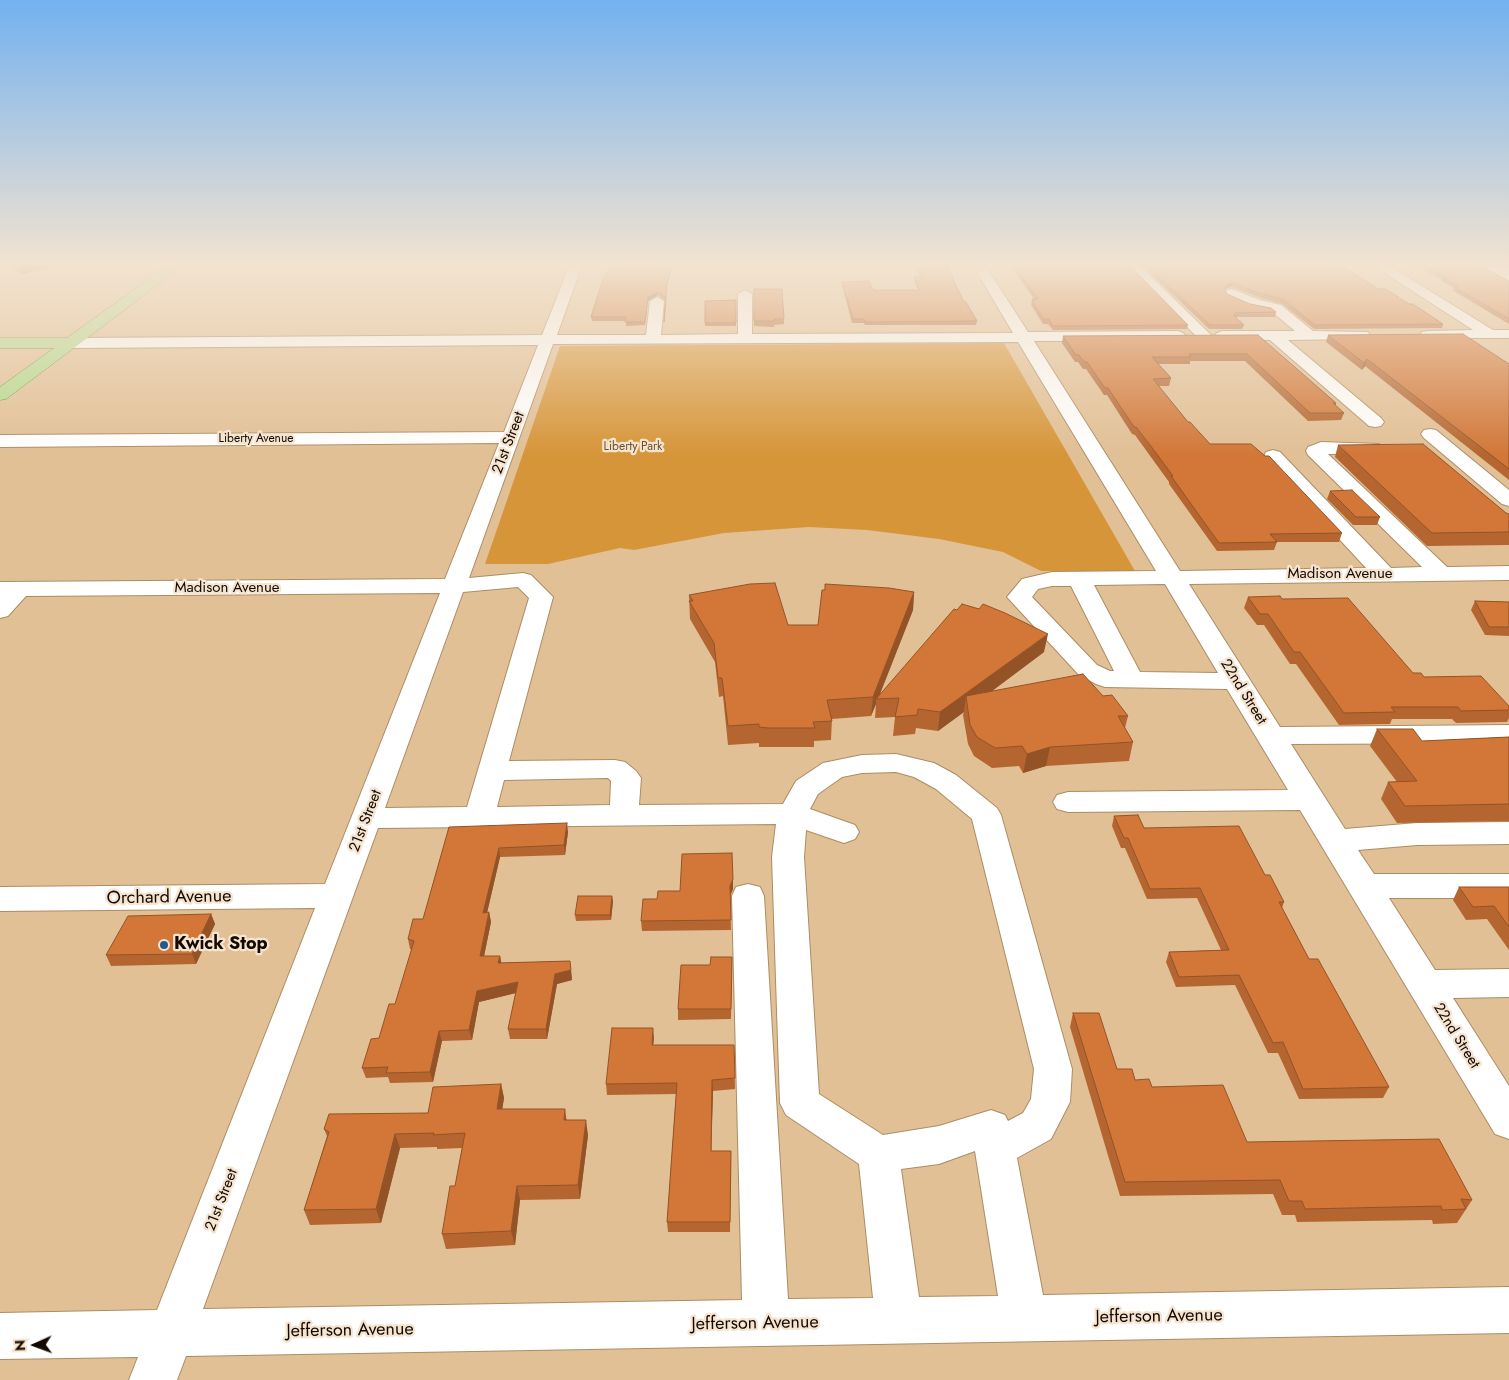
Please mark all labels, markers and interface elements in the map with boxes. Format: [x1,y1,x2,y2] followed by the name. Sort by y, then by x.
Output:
[489,409,529,477] street label: 21st Street
[219,432,293,446] street label: Liberty Avenue
[604,440,662,454] park label: Liberty Park
[1287,565,1393,583] street label: Madison Avenue
[174,579,280,597] street label: Madison Avenue
[1216,656,1270,728] street label: 22nd Street
[346,787,386,855] street label: 21st Street
[106,886,232,910] street label: Orchard Avenue
[174,934,268,956] place label: Kwick Stop
[158,939,170,951] marker: Kwick Stop
[1429,1000,1483,1072] street label: 22nd Street
[202,1166,242,1234] street label: 21st Street
[1095,1305,1223,1329] street label: Jefferson Avenue
[691,1312,819,1336] street label: Jefferson Avenue
[286,1319,414,1343] street label: Jefferson Avenue
[10,1320,60,1370] north arrow
[10,1340,30,1351] text: N

